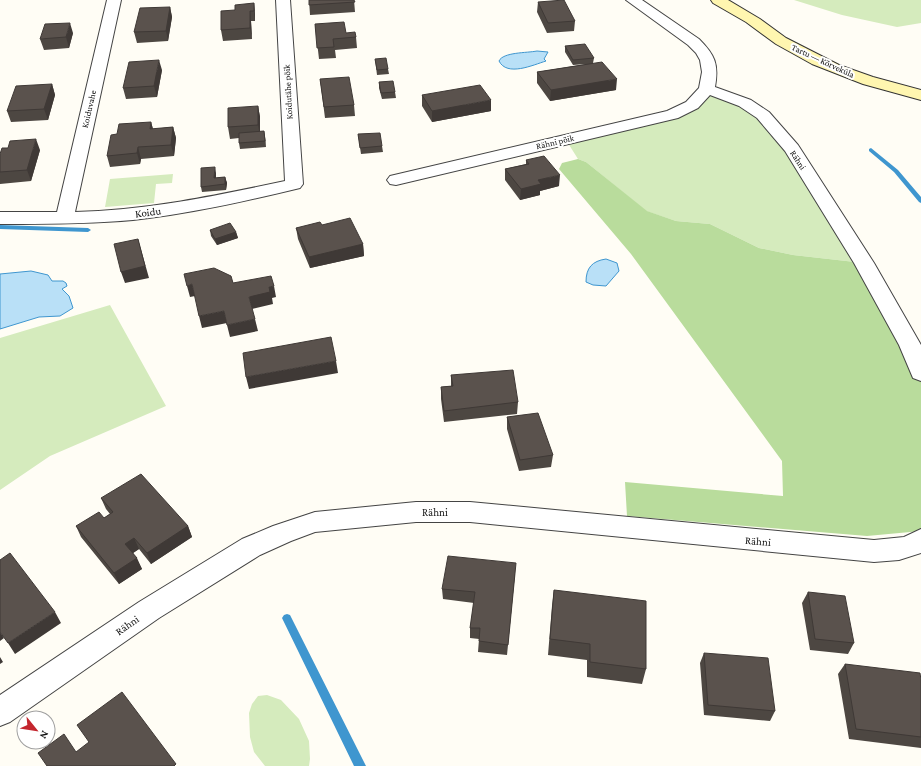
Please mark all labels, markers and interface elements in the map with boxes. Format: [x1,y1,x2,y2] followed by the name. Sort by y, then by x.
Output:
[790,42,856,80] street label: Tartu — Kõrveküla
[282,64,294,120] street label: Koidutähe põik
[80,89,98,129] street label: Koiduvahe
[535,133,576,151] street label: Rähni põik
[788,148,808,172] street label: Rähni
[134,204,162,220] street label: Koidu
[422,506,448,518] street label: Rähni
[745,534,771,548] street label: Rähni
[113,613,141,637] street label: Rähni
[16,710,56,750] north arrow
[37,729,52,742] text: N

